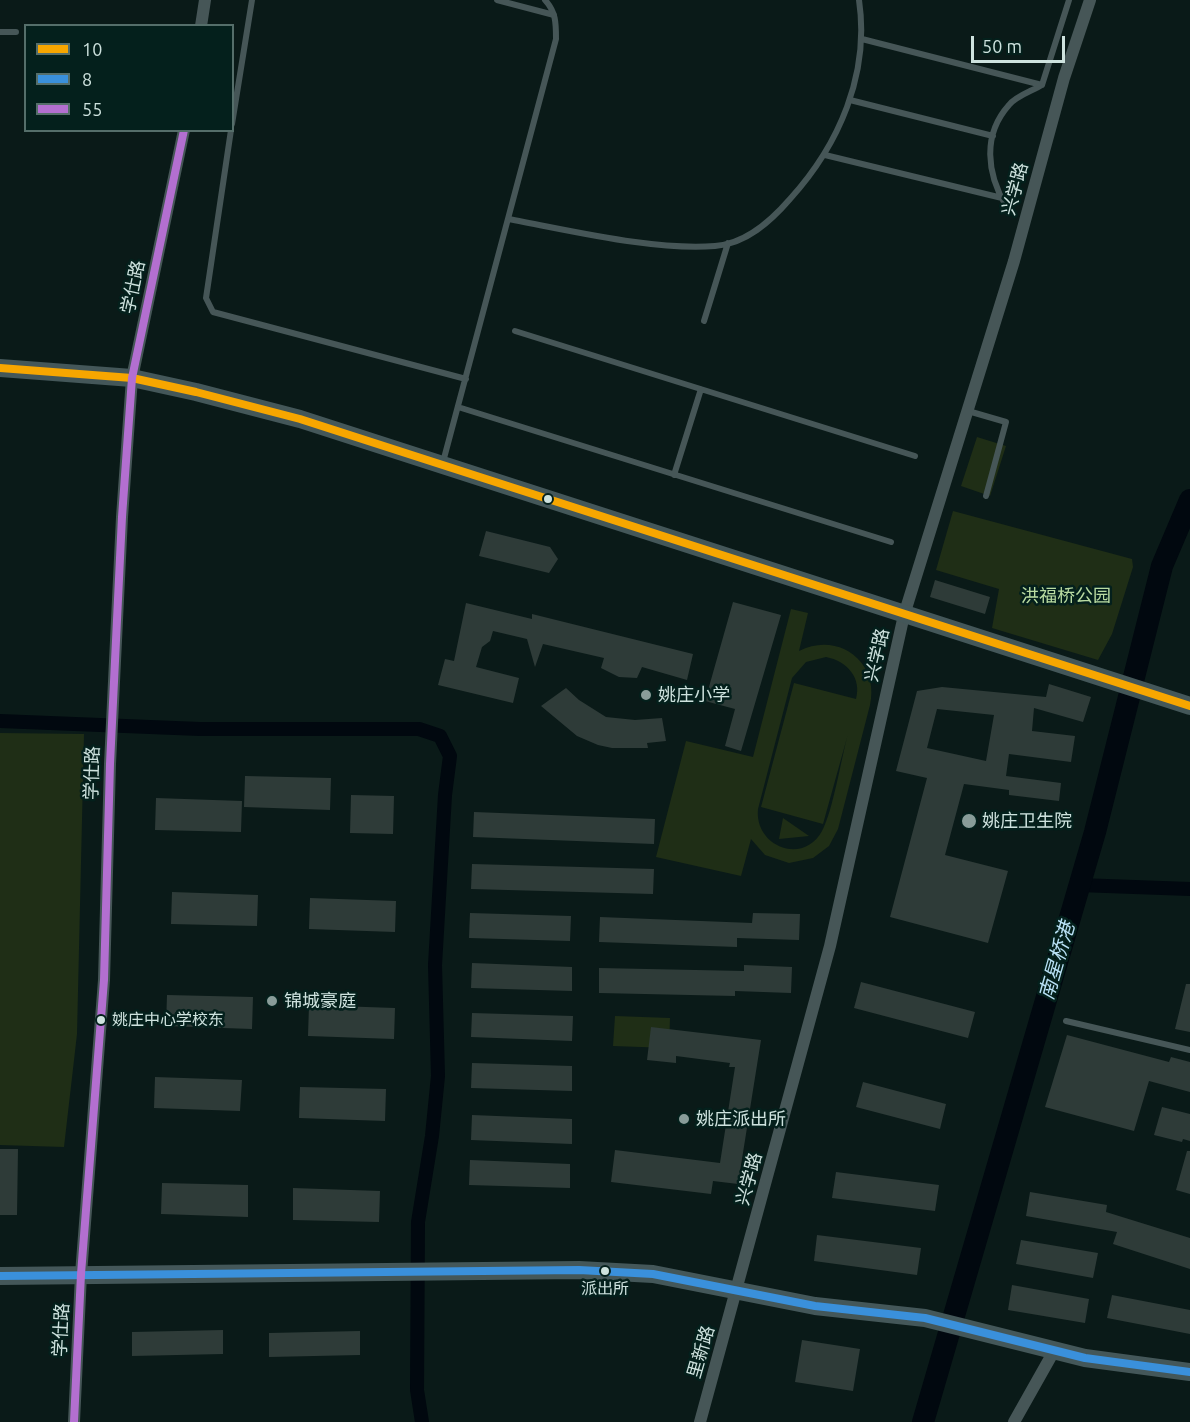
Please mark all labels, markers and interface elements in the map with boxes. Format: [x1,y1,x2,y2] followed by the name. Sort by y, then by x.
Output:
[24,24,234,132] legend
[974,24,1068,62] scale bar
[982,36,1022,56] text: 50 m
[82,39,102,59] text: 10
[82,69,92,89] text: 8
[82,99,102,119] text: 55
[998,160,1032,218] street label: 兴学路
[117,258,149,316] street label: 学仕路
[542,493,554,505] unlabelled marker
[1021,585,1111,607] park label: 洪福桥公园
[860,626,894,684] street label: 兴学路
[658,684,730,706] place label: 姚庄小学
[639,688,653,702] marker: 姚庄小学
[80,746,104,800] street label: 学仕路
[982,810,1072,832] place label: 姚庄卫生院
[960,812,978,830] marker: 姚庄卫生院
[1034,919,1080,1003] water label: 南星桥港
[284,990,356,1012] place label: 锦城豪庭
[265,994,279,1008] marker: 锦城豪庭
[112,1010,224,1030] place label: 姚庄中心学校东
[95,1014,107,1026] marker: 姚庄中心学校东
[696,1108,786,1130] place label: 姚庄派出所
[677,1112,691,1126] marker: 姚庄派出所
[732,1150,766,1208] street label: 兴学路
[599,1265,611,1277] marker: 派出所
[581,1279,629,1299] place label: 派出所
[49,1302,73,1358] street label: 学仕路
[683,1323,719,1381] street label: 里新路

